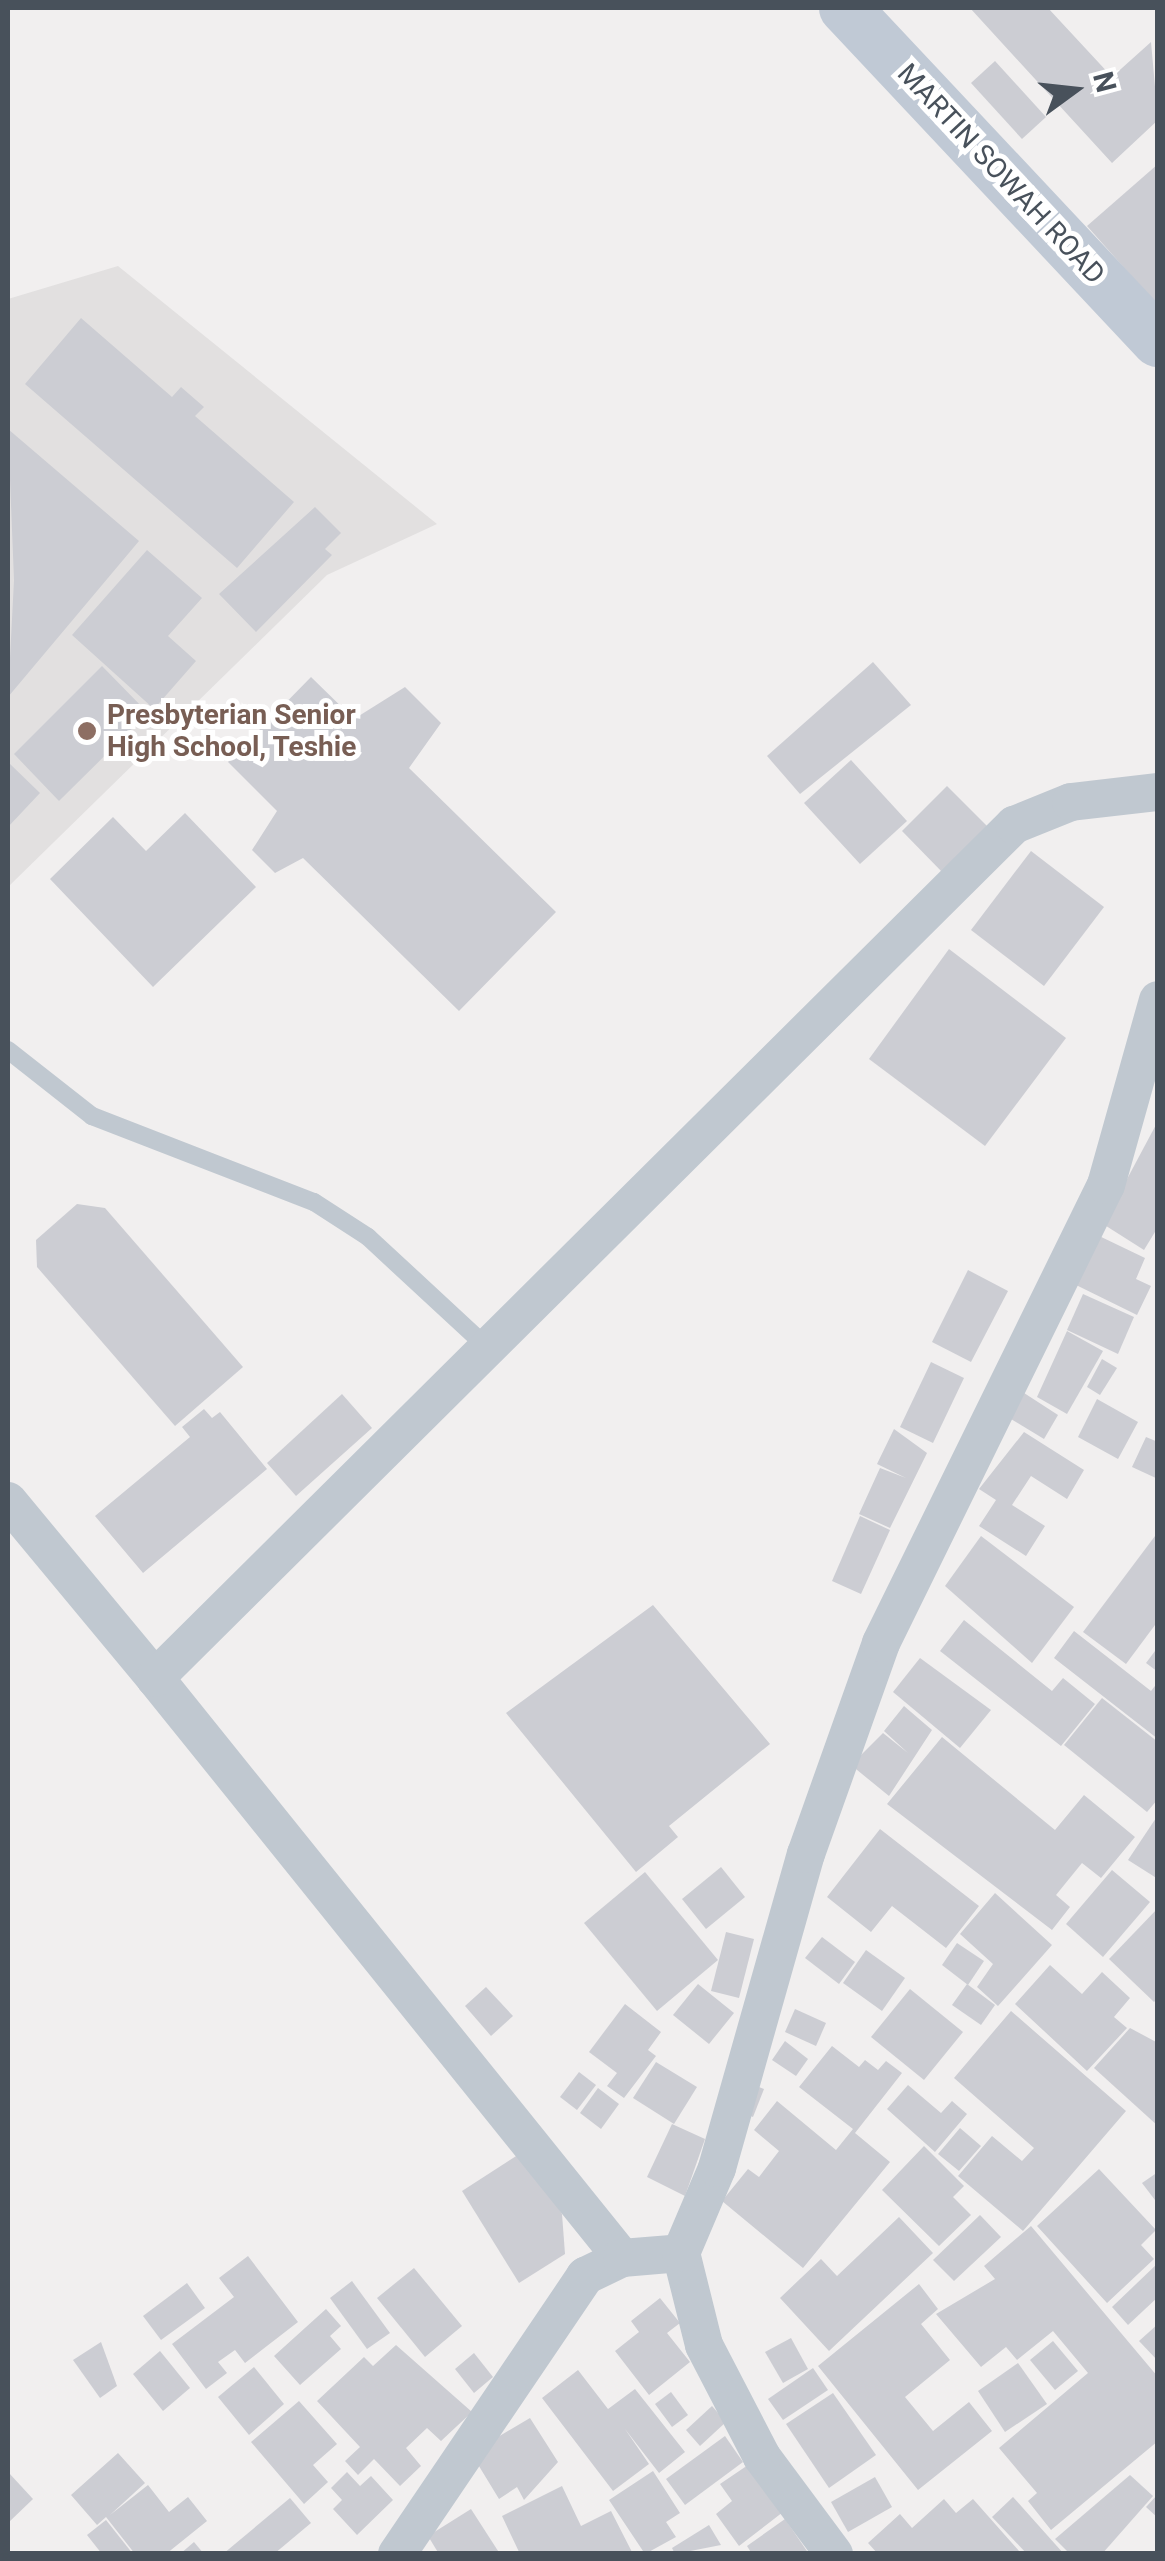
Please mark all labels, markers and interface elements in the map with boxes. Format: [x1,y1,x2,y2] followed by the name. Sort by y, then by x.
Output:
[1025,40,1125,140] north arrow
[890,57,1112,291] street label: MARTIN SOWAH ROAD
[107,698,357,764] place label: Presbyterian Senior High School, Teshie
[76,720,98,742] marker: Presbyterian Senior High School, Teshie

